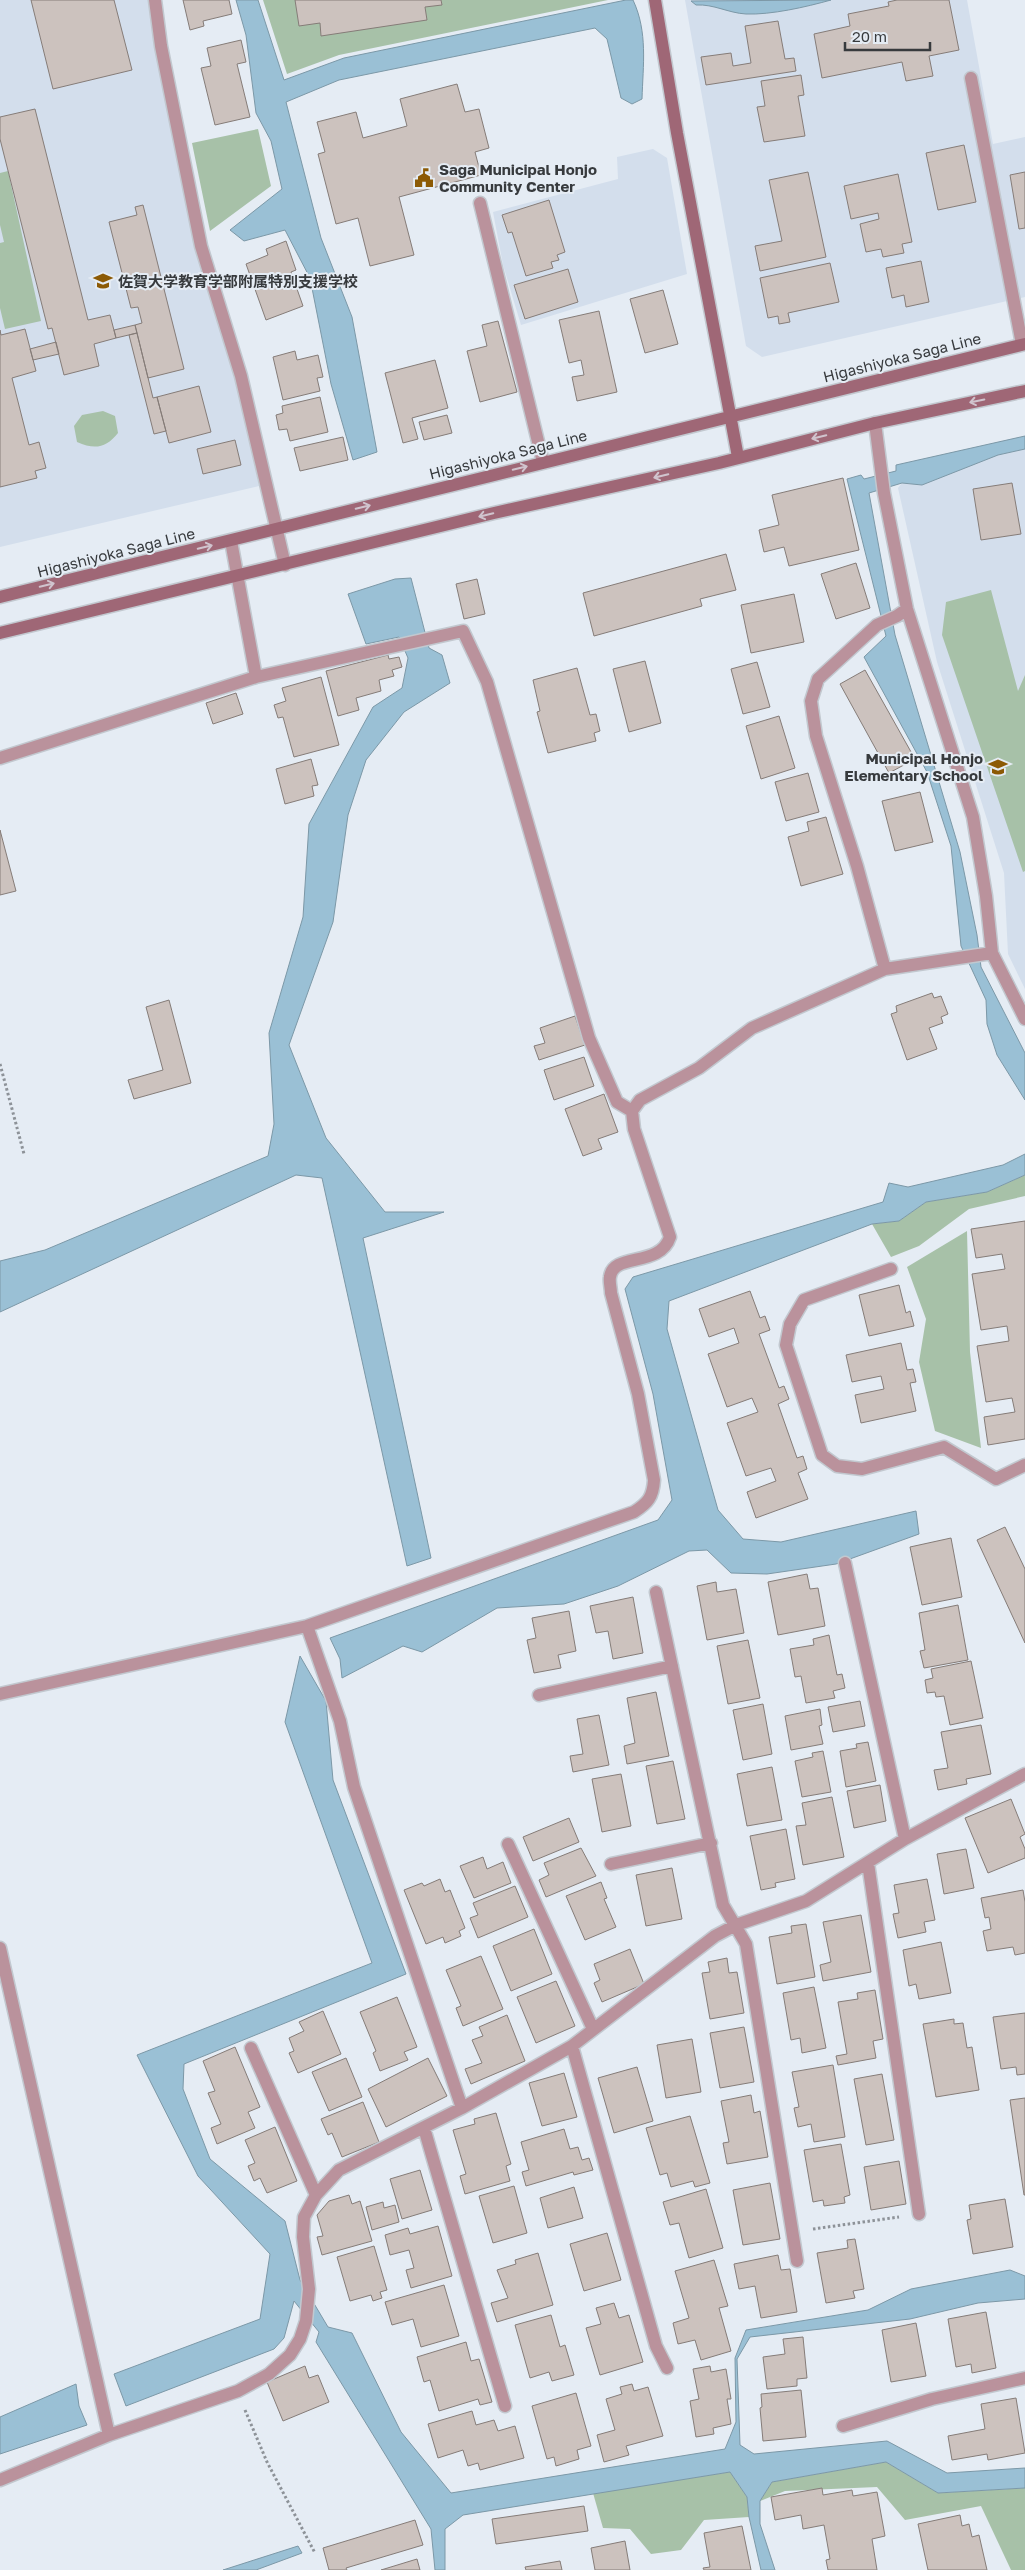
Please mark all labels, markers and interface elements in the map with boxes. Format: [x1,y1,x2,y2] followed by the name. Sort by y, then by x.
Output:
[845,20,930,52] scale bar
[852,27,887,45] text: 20 m
[439,160,597,195] place label: Saga Municipal Honjo Community Center
[413,167,435,189] public building icon: Saga Municipal Honjo Community Center
[92,270,114,292] school or university icon: 佐賀大学教育学部附属特別支援学校
[118,272,358,290] place label: 佐賀大学教育学部附属特別支援学校
[821,329,983,385] street label: Higashiyoka Saga Line
[970,397,986,406] one-way arrow
[427,426,589,482] street label: Higashiyoka Saga Line
[811,433,827,443] one-way arrow
[512,462,528,472] one-way arrow
[654,472,670,481] one-way arrow
[354,502,370,512] one-way arrow
[478,511,494,520] one-way arrow
[35,524,197,580] street label: Higashiyoka Saga Line
[197,542,213,551] one-way arrow
[39,580,55,589] one-way arrow
[844,749,983,784] place label: Municipal Honjo Elementary School
[987,756,1009,778] school or university icon: Municipal Honjo Elementary School

